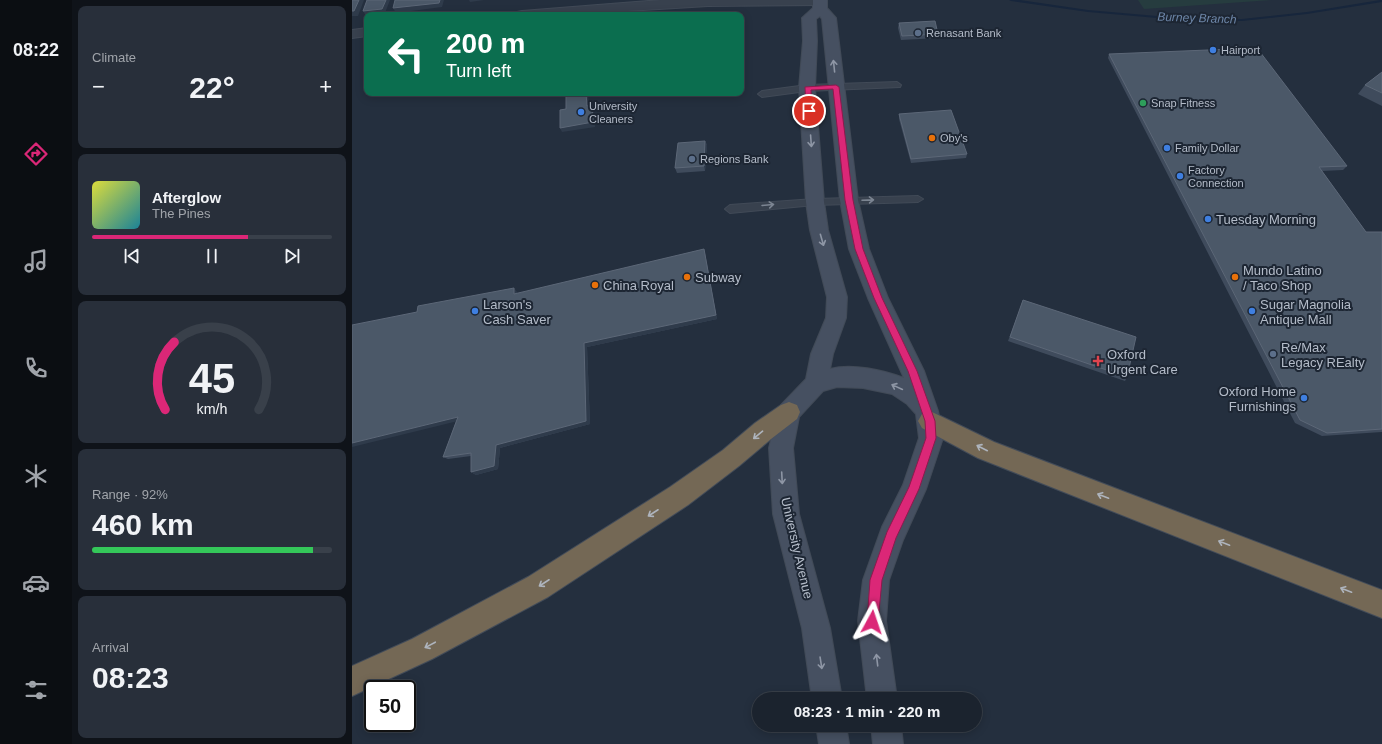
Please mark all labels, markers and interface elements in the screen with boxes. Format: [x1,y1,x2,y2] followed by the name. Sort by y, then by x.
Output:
[1157,10,1237,26] water label: Burney Branch
[926,27,1002,39] place label: Renasant Bank
[380,28,432,80] icon: left
[446,28,525,59] text: 200 m
[913,28,923,38] marker: Renasant Bank
[13,40,59,60] text: 08:22
[1221,44,1260,56] place label: Hairport
[1208,45,1218,55] marker: Hairport
[92,50,136,65] text: Climate
[830,60,837,73] one-way arrow
[446,61,511,81] text: Turn left
[189,71,235,104] text: 22°
[92,74,105,99] text: −
[319,74,332,99] text: +
[792,94,826,128] pin
[1151,97,1216,109] place label: Snap Fitness
[1138,98,1148,108] marker: Snap Fitness
[589,100,638,125] place label: University Cleaners
[798,100,820,122] icon: arrive
[576,107,586,117] marker: University Cleaners
[940,132,968,144] place label: Oby's
[927,133,937,143] marker: Oby's
[808,134,815,147] one-way arrow
[22,140,50,168] icon: directions
[1175,142,1240,154] place label: Family Dollar
[1162,143,1172,153] marker: Family Dollar
[700,153,769,165] place label: Regions Bank
[687,154,697,164] marker: Regions Bank
[1188,164,1244,189] place label: Factory Connection
[1175,171,1185,181] marker: Factory Connection
[152,189,221,206] text: Afterglow
[861,196,874,204] one-way arrow
[762,202,775,209] one-way arrow
[152,206,211,221] text: The Pines
[1216,212,1316,227] place label: Tuesday Morning
[1203,214,1213,224] marker: Tuesday Morning
[819,233,826,246] one-way arrow
[121,245,143,267] icon: previous
[201,245,223,267] icon: pause
[281,245,303,267] icon: next
[22,247,50,275] icon: music
[1243,263,1322,293] place label: Mundo Latino / Taco Shop
[695,270,742,285] place label: Subway
[682,272,692,282] marker: Subway
[1230,272,1240,282] marker: Mundo Latino / Taco Shop
[603,278,674,293] place label: China Royal
[590,280,600,290] marker: China Royal
[483,297,552,327] place label: Larson's Cash Saver
[1260,297,1352,327] place label: Sugar Magnolia Antique Mall
[470,306,480,316] marker: Larson's Cash Saver
[1247,306,1257,316] marker: Sugar Magnolia Antique Mall
[1281,340,1365,370] place label: Re/Max Legacy REalty
[1107,347,1178,377] place label: Oxford Urgent Care
[1268,349,1278,359] marker: Re/Max Legacy REalty
[22,354,50,382] icon: phone
[189,355,235,402] text: 45
[1092,355,1104,367] marker: Oxford Urgent Care
[892,383,904,390] one-way arrow
[1219,384,1296,414] place label: Oxford Home Furnishings
[1299,393,1309,403] marker: Oxford Home Furnishings
[197,401,228,417] text: km/h
[752,431,763,440] one-way arrow
[977,444,989,451] one-way arrow
[22,462,50,490] icon: climate
[779,471,786,484] one-way arrow
[92,487,168,502] text: Range · 92%
[1098,491,1110,499] one-way arrow
[778,496,816,600] street label: University Avenue
[92,508,194,541] text: 460 km
[647,509,659,517] one-way arrow
[1219,538,1231,546] one-way arrow
[22,569,50,597] icon: car
[538,580,550,588] one-way arrow
[1340,585,1352,593] one-way arrow
[851,601,893,643] position arrow
[92,640,129,655] text: Arrival
[424,642,436,649] one-way arrow
[873,654,881,667] one-way arrow
[818,656,826,669] one-way arrow
[92,661,169,694] text: 08:23
[22,676,50,704] icon: filters
[364,680,416,732] speed limit sign: 50
[794,703,940,720] text: 08:23 · 1 min · 220 m

